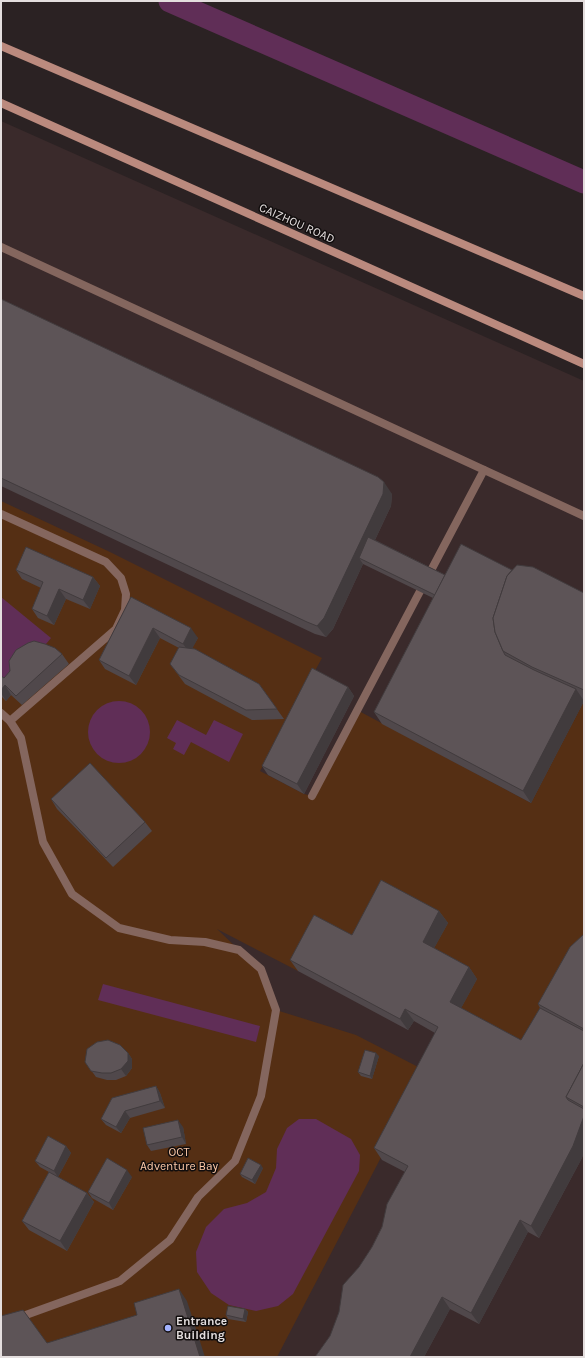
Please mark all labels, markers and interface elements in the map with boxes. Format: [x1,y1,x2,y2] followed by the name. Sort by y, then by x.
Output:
[257,200,337,246] street label: CAIZHOU ROAD
[140,1145,219,1173] park label: OCT Adventure Bay
[176,1314,227,1342] place label: Entrance Building
[163,1323,173,1333] marker: Entrance Building

